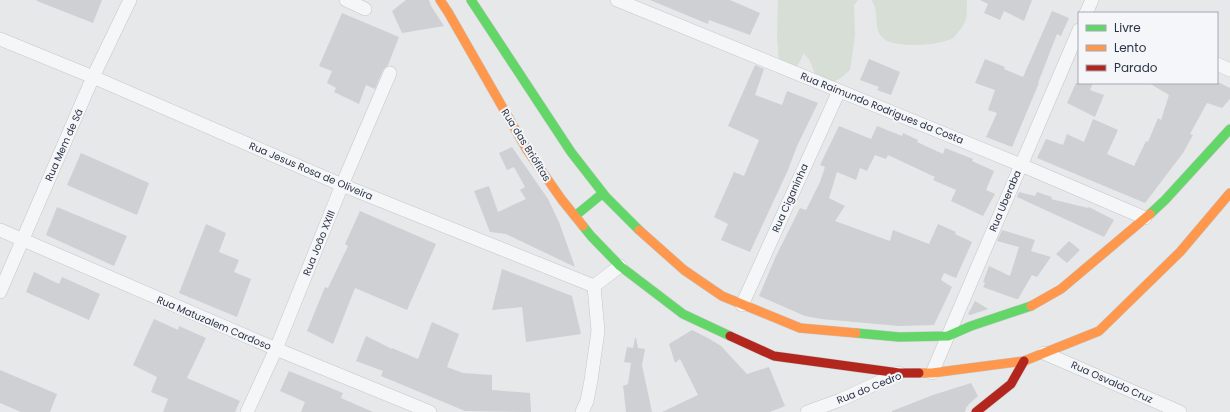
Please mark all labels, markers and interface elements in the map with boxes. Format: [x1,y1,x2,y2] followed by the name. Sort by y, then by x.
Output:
[1078,12,1218,84] legend
[1114,19,1141,36] text: Livre
[1114,39,1147,56] text: Lento
[1114,59,1158,76] text: Parado
[798,68,966,148] street label: Rua Raimundo Rodrigues da Costa
[41,106,87,184] street label: Rua Mem de Sá
[498,106,554,184] street label: Rua das Briófitas
[247,138,375,204] street label: Rua Jesus Rosa de Oliveira
[768,161,812,235] street label: Rua Ciganinha
[985,168,1025,234] street label: Rua Uberaba
[299,208,339,278] street label: Rua João XXIII
[154,292,274,354] street label: Rua Matuzalem Cardoso
[1069,357,1156,407] street label: Rua Osvaldo Cruz
[834,368,904,408] street label: Rua do Cedro

